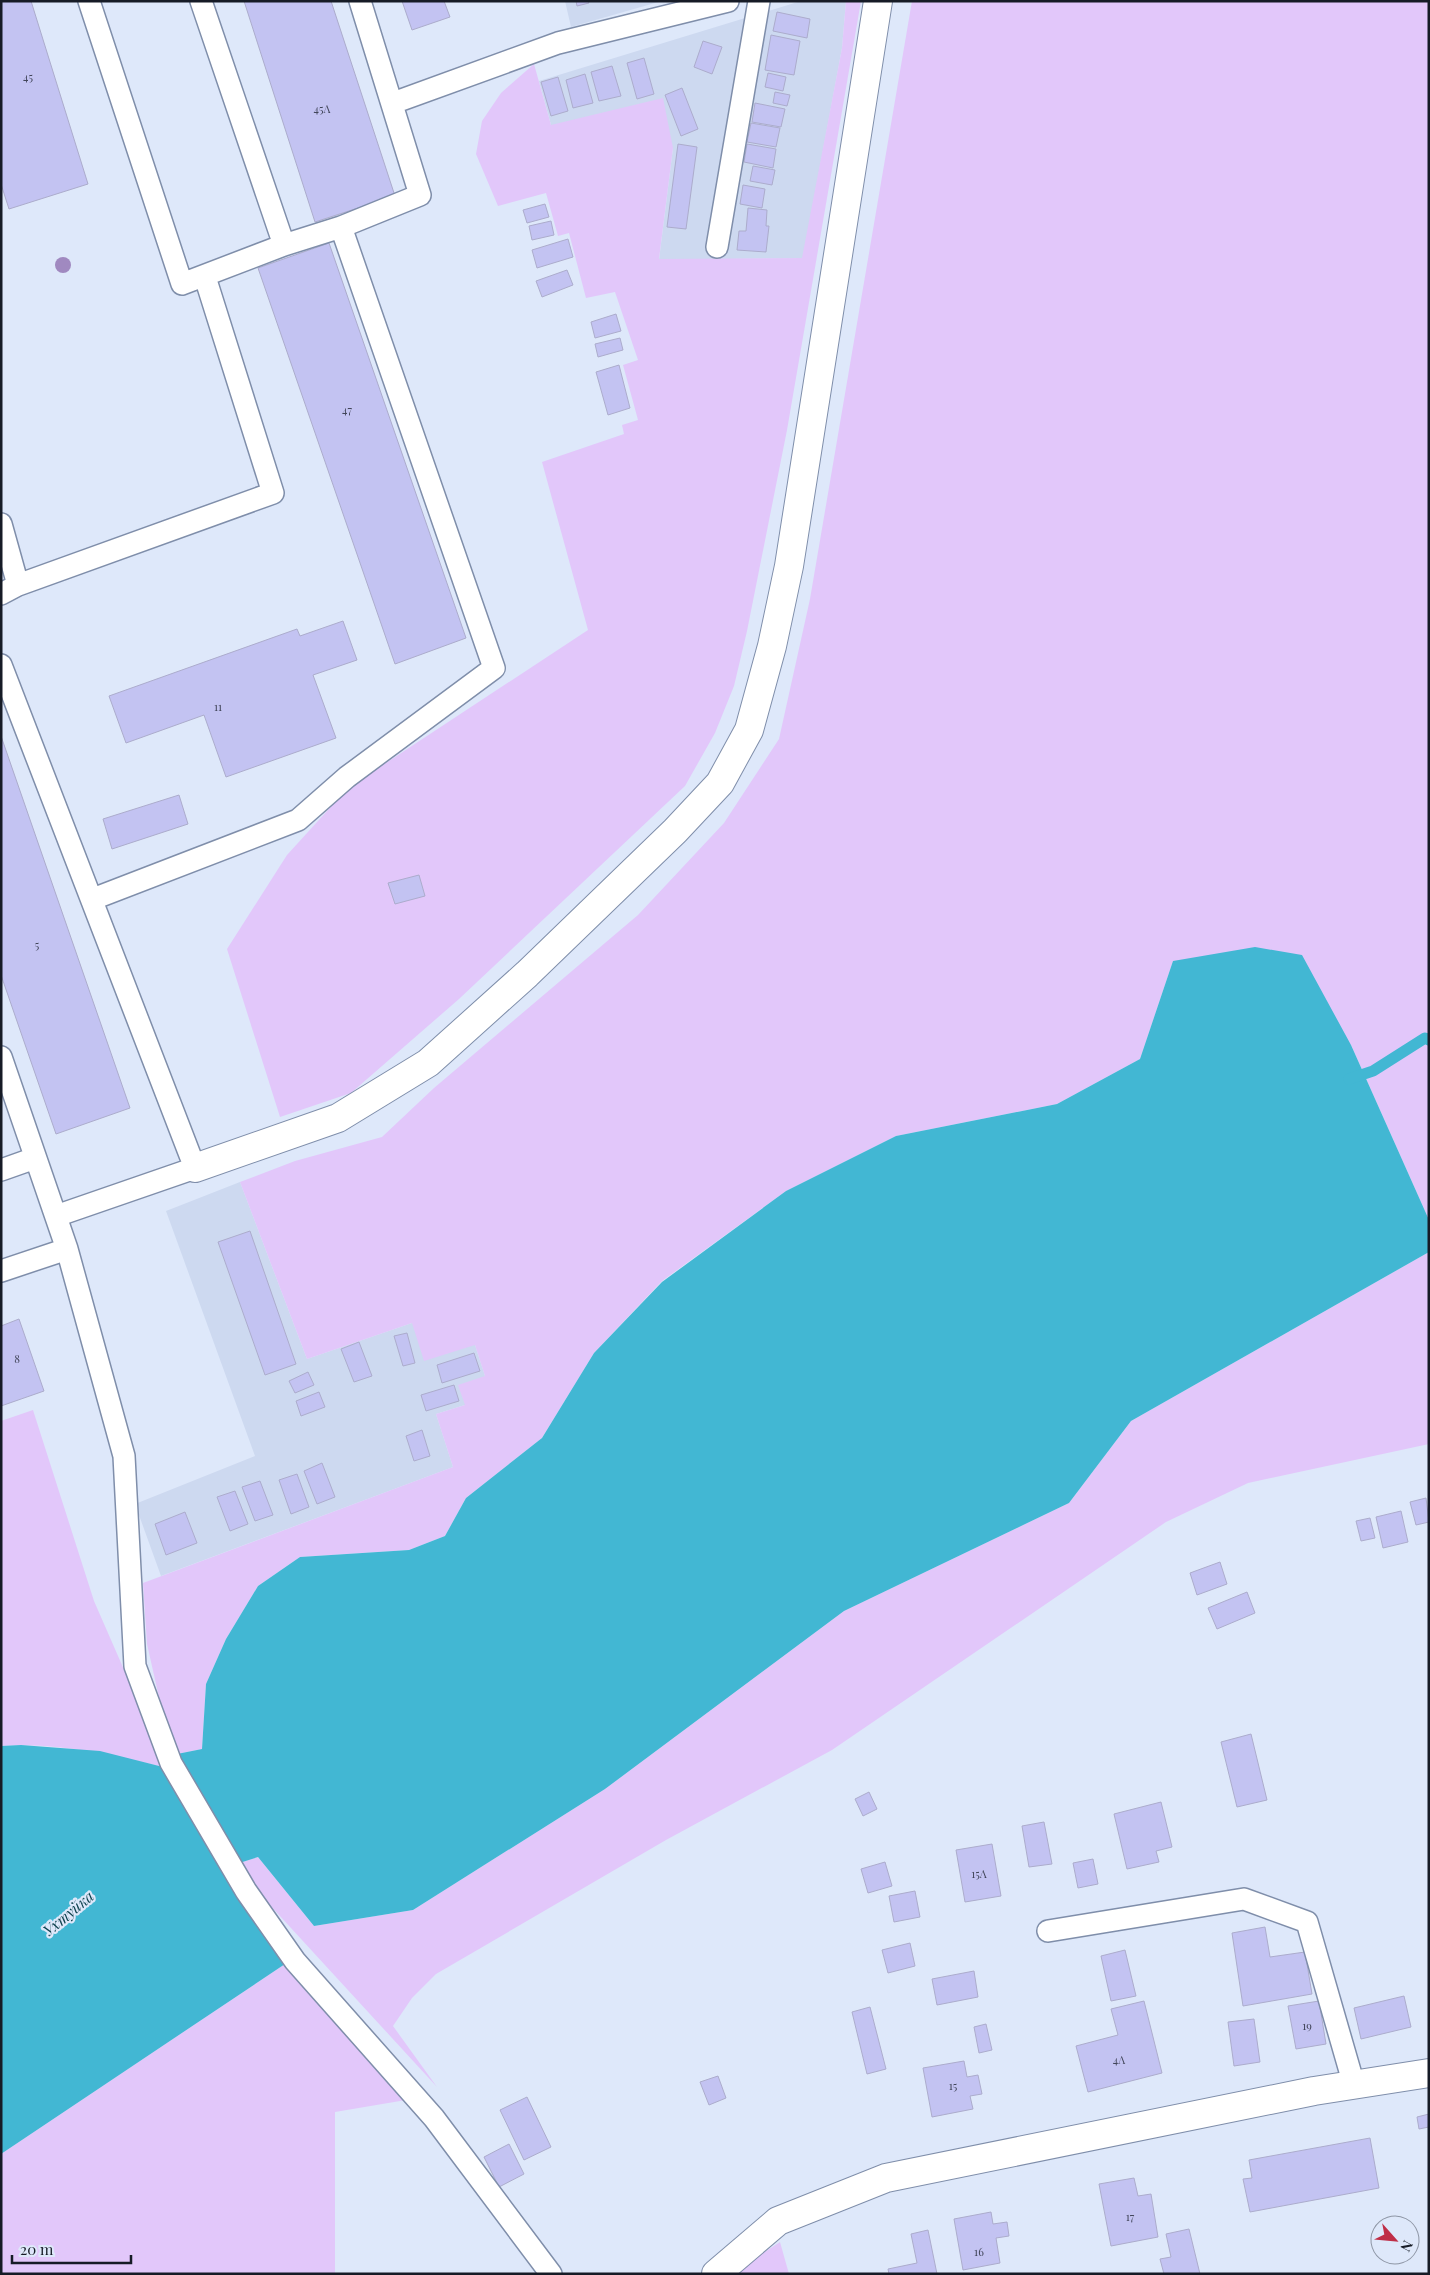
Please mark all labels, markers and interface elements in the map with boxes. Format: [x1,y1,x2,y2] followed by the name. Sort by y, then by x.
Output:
[23,69,33,84] house number: 45
[314,101,331,116] house number: 45А
[342,402,352,417] house number: 47
[214,699,222,714] house number: 11
[35,937,40,952] house number: 5
[14,1351,20,1366] house number: 8
[971,1866,987,1881] house number: 15А
[38,1886,98,1940] water label: Ухтуйка
[1302,2018,1312,2033] house number: 19
[1113,2052,1125,2067] house number: 4А
[949,2078,958,2093] house number: 15
[1126,2209,1135,2224] house number: 17
[1370,2215,1420,2265] north arrow
[12,2232,131,2264] scale bar
[1396,2237,1418,2255] text: N
[20,2239,54,2259] text: 20 m
[974,2244,984,2259] house number: 16

